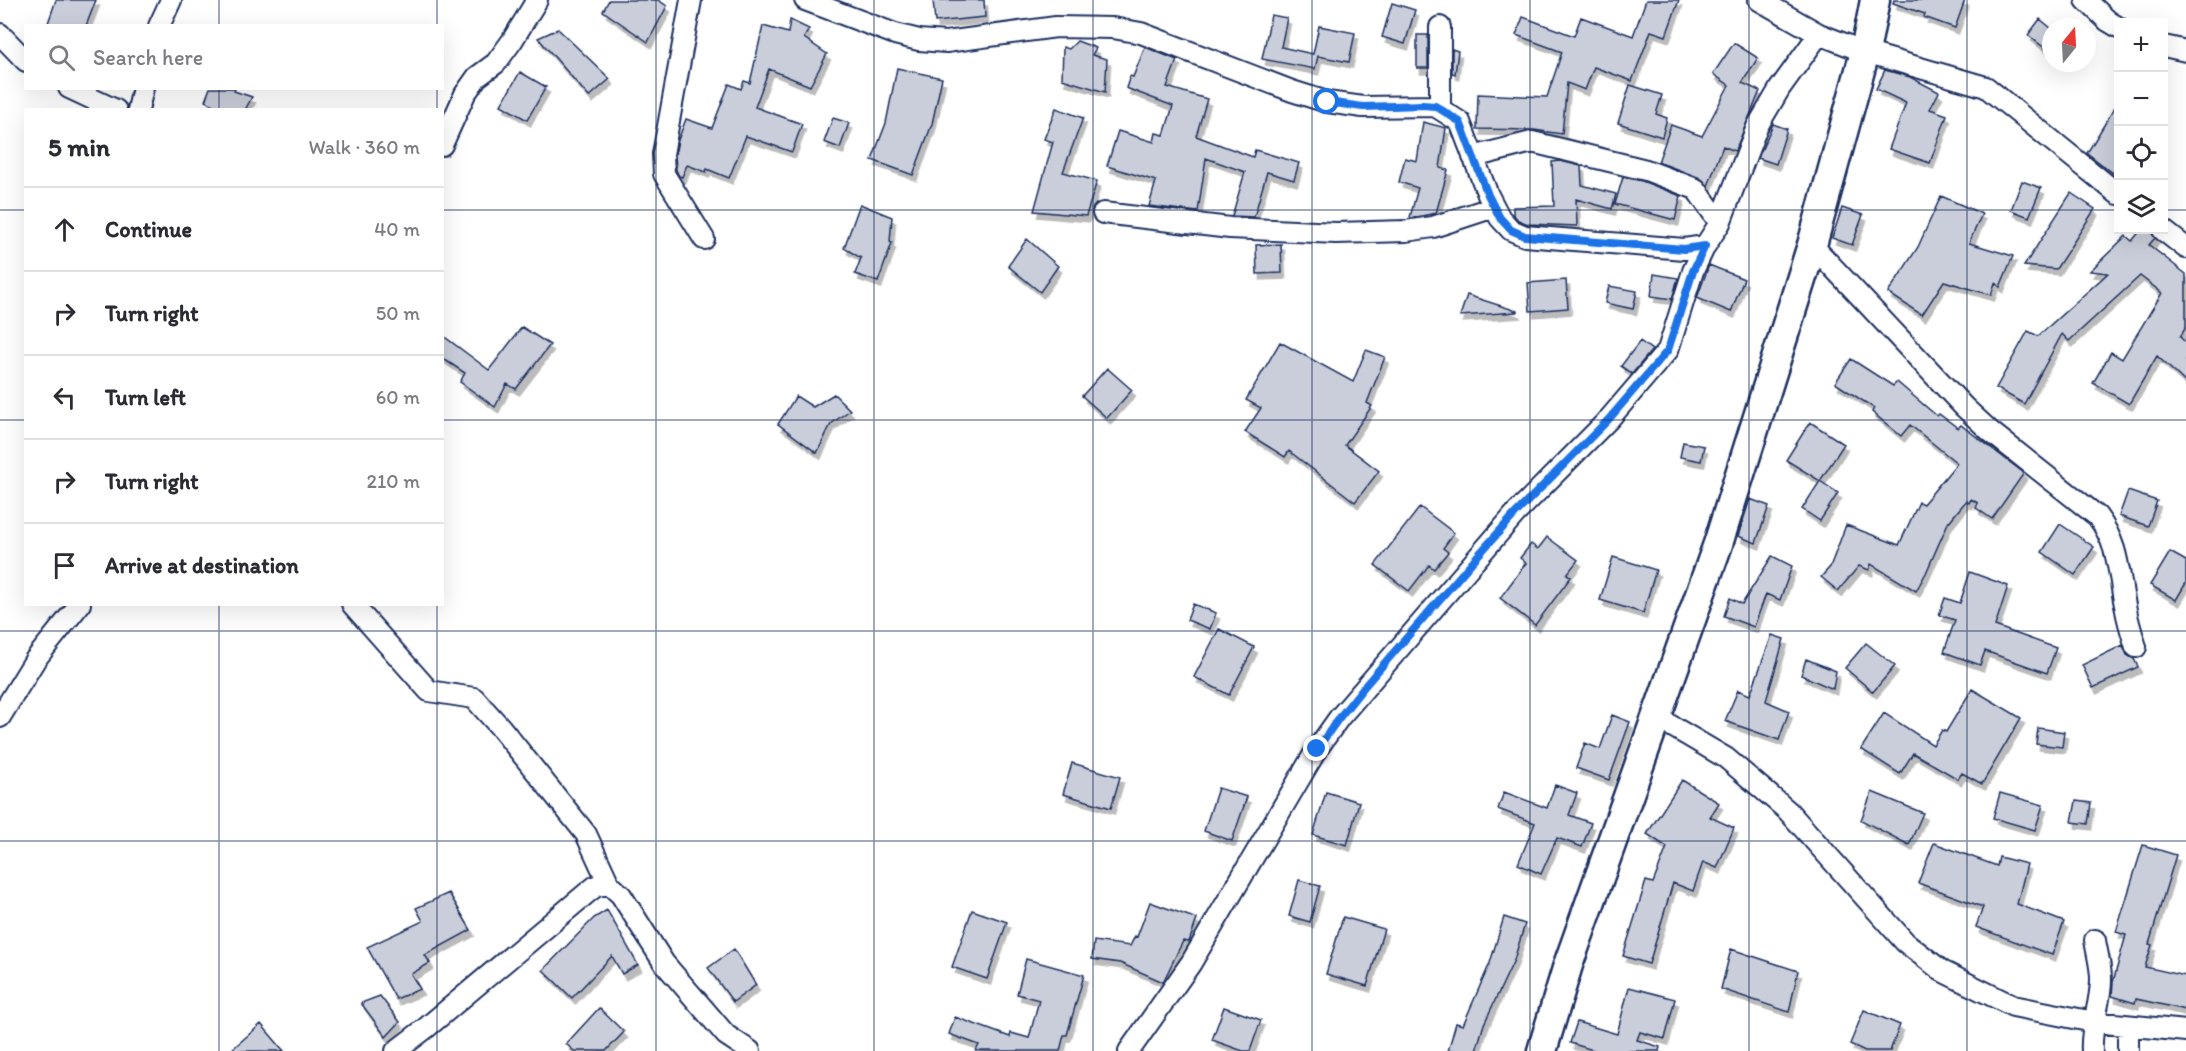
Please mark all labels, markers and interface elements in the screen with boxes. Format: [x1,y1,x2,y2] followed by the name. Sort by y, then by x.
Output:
[2042,18,2096,72] north arrow
[2114,18,2168,234] map controls
[2114,18,2168,72] button: +
[24,24,444,90] search box
[45,41,78,74] icon: search
[93,44,203,71] text: Search here
[2114,72,2168,126] button: −
[1313,88,1339,114] route start
[2114,126,2168,180] button: locate
[48,131,110,163] text: 5 min
[308,135,420,159] text: Walk · 360 m
[2114,180,2168,234] button: layers
[48,213,81,246] icon: ahead
[105,216,192,243] text: Continue
[374,217,420,241] text: 40 m
[48,297,81,330] icon: right
[105,300,199,327] text: Turn right
[376,301,420,325] text: 50 m
[48,381,81,414] icon: left
[105,384,186,411] text: Turn left
[376,385,420,409] text: 60 m
[48,465,81,498] icon: right
[105,468,199,495] text: Turn right
[367,469,420,493] text: 210 m
[48,549,81,582] icon: arrive
[105,552,299,579] text: Arrive at destination
[1303,735,1329,761] route end

